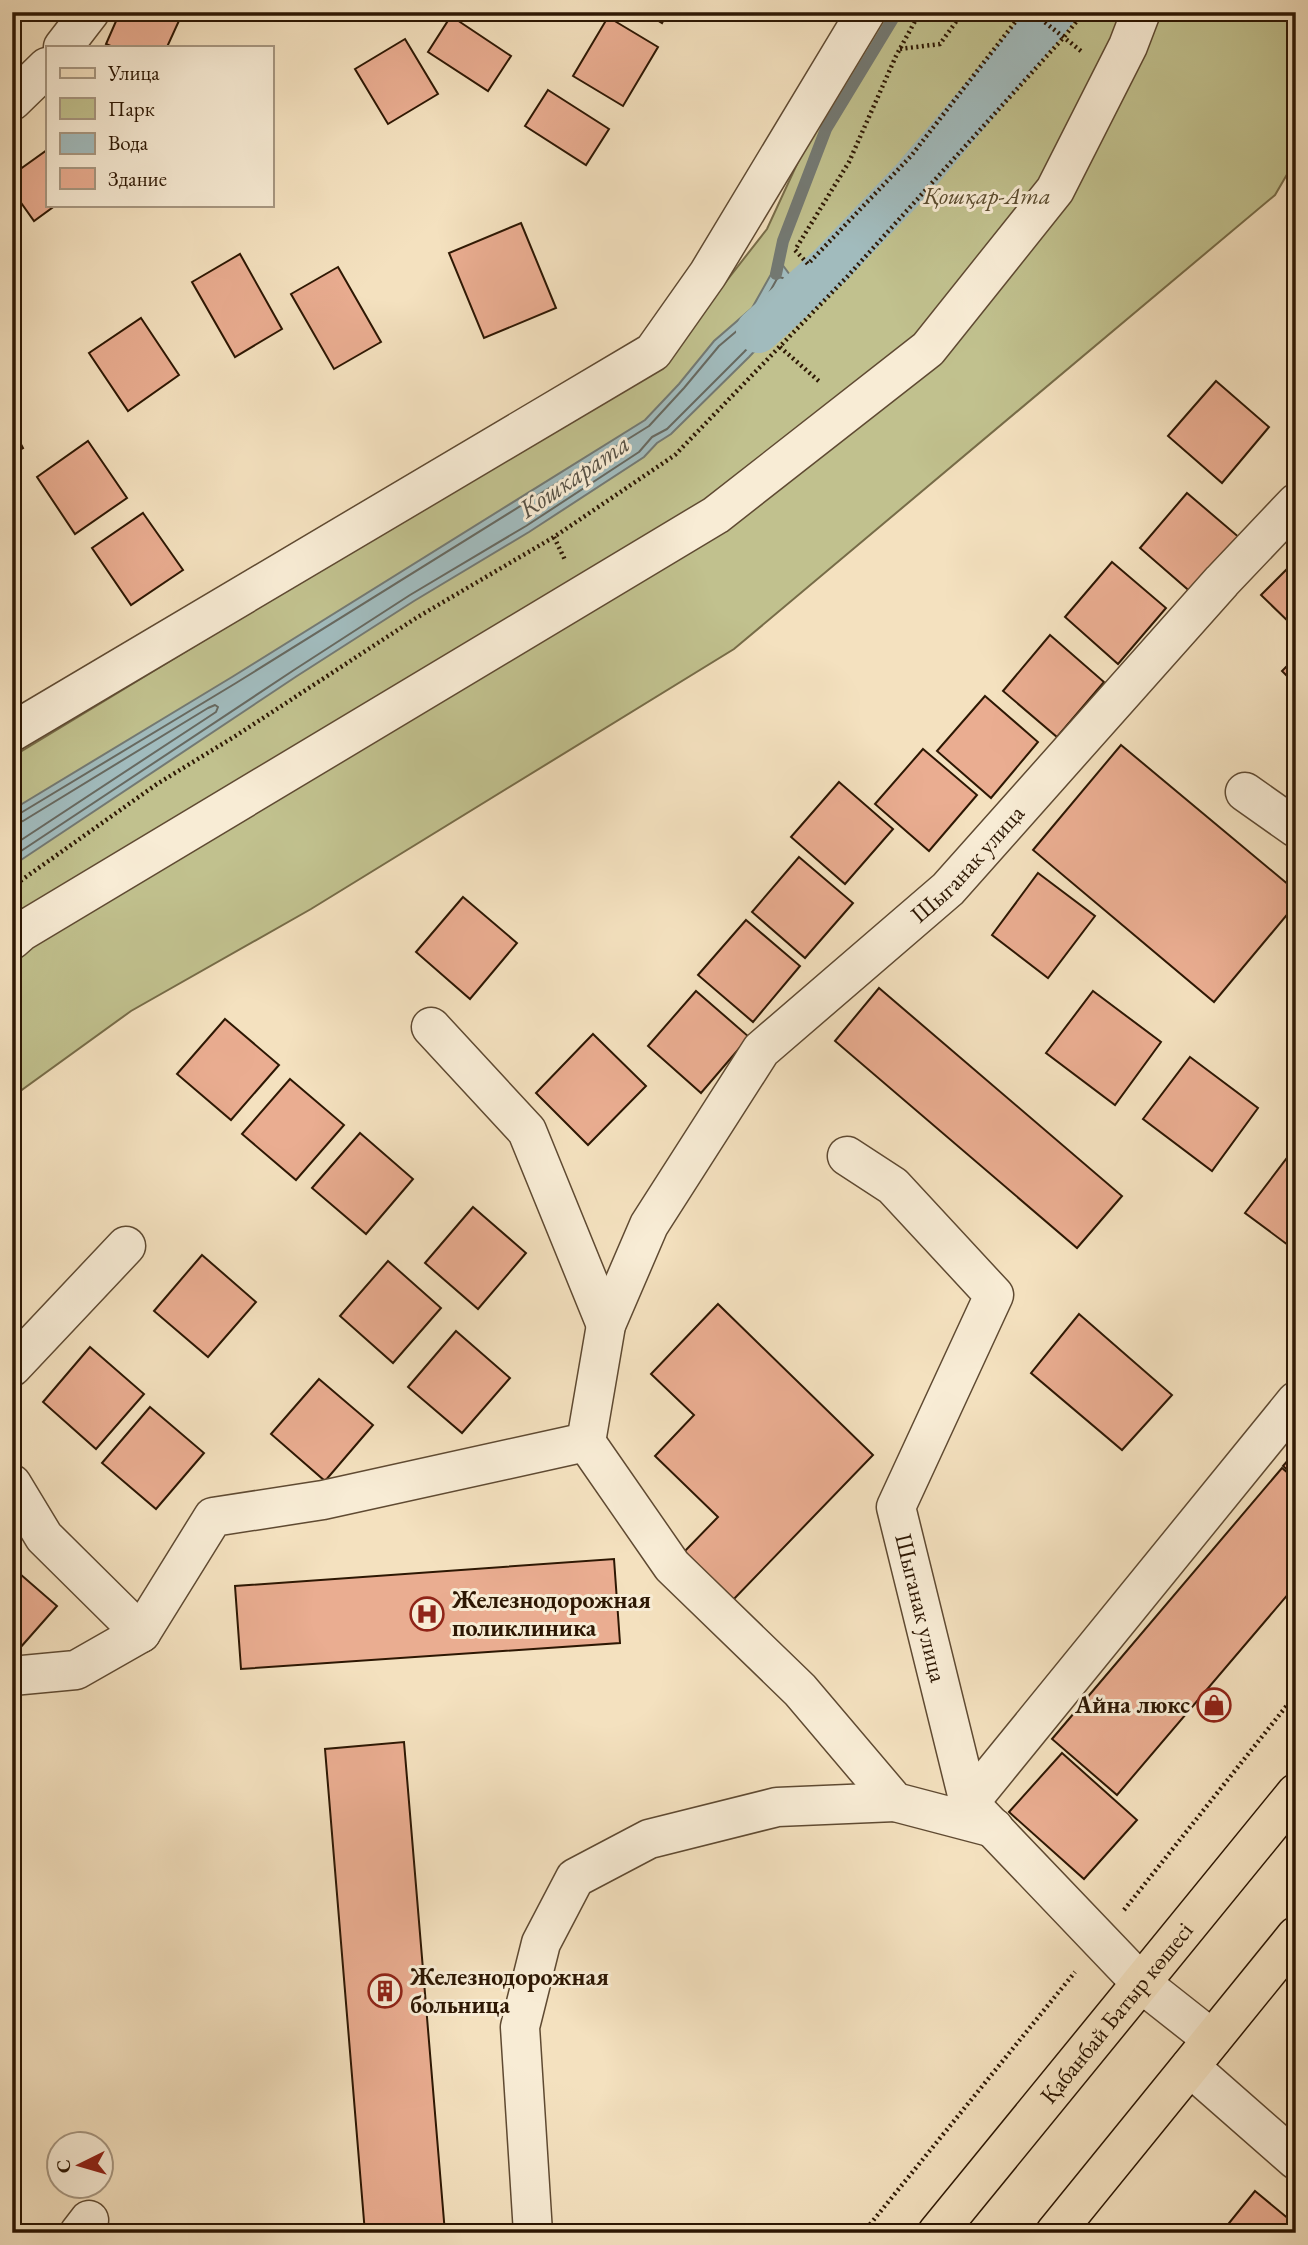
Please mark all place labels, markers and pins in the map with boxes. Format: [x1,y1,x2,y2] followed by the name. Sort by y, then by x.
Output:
[451,1584,651,1643] place label: Железнодорожная поликлиника
[408,1595,446,1633] hospital icon: Железнодорожная поликлиника
[1195,1686,1233,1724] shop icon: Айна люкс
[1074,1689,1190,1720] place label: Айна люкс
[409,1961,609,2020] place label: Железнодорожная больница
[366,1972,404,2010] building icon: Железнодорожная больница

